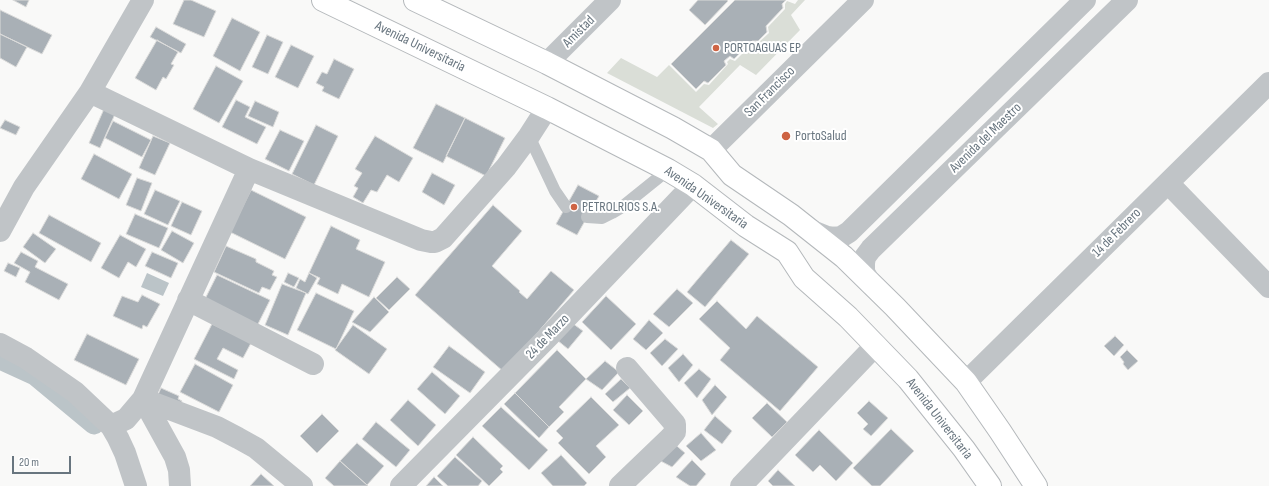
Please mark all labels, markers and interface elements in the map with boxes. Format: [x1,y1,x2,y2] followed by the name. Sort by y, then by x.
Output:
[560,13,598,51] street label: Amistad
[372,18,468,76] street label: Avenida Universitaria
[724,40,801,56] place label: PORTOAGUAS EP
[711,43,721,53] marker: PORTOAGUAS EP
[741,63,799,121] street label: San Francisco
[947,100,1025,176] street label: Avenida del Maestro
[795,128,847,144] place label: PortoSalud
[780,130,792,142] marker: PortoSalud
[661,163,751,233] street label: Avenida Universitaria
[582,199,660,215] place label: PETROLRIOS S.A.
[569,202,579,212] marker: PETROLRIOS S.A.
[1089,205,1145,261] street label: 14 de Febrero
[523,311,573,363] street label: 24 de Marzo
[902,375,976,463] street label: Avenida Universitaria
[14,448,73,474] scale bar
[19,455,39,470] text: 20 m

